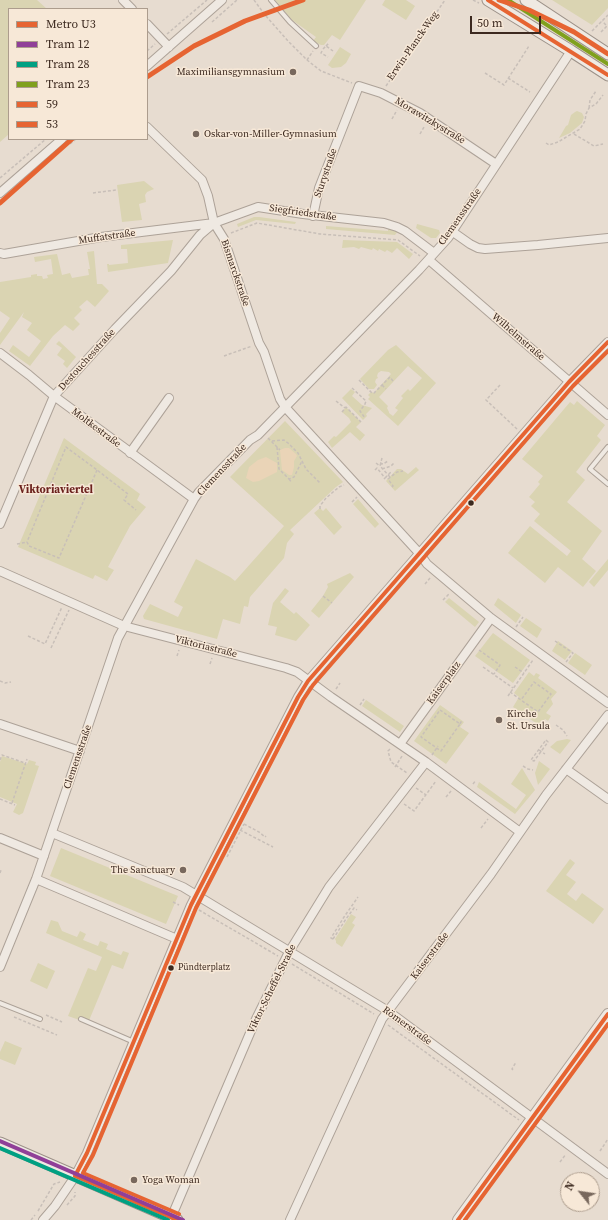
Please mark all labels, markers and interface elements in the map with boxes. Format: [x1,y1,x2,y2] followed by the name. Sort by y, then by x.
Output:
[8,8,148,140] legend
[472,8,543,34] scale bar
[385,9,441,83] street label: Erwin-Planck-Weg
[477,15,503,31] text: 50 m
[46,16,96,32] text: Metro U3
[46,36,90,52] text: Tram 12
[46,56,90,72] text: Tram 28
[177,66,285,78] place label: Maximiliansgymnasium
[288,67,298,77] marker: Maximiliansgymnasium
[46,76,90,92] text: Tram 23
[393,95,467,147] street label: Morawitzkystraße
[46,96,58,112] text: 59
[46,116,58,132] text: 53
[204,128,337,140] place label: Oskar-von-Miller-Gymnasium
[191,129,201,139] marker: Oskar-von-Miller-Gymnasium
[312,147,340,199] street label: Sturystraße
[436,186,484,248] street label: Clemensstraße
[269,202,337,224] street label: Siegfriedstraße
[78,227,136,247] street label: Muffatstraße
[218,238,252,308] street label: Bismarckstraße
[489,311,547,363] street label: Wilhelmstraße
[56,327,118,393] street label: Destouchesstraße
[69,406,123,450] street label: Moltkestraße
[195,442,249,498] street label: Clemensstraße
[19,483,93,497] district label: Viktoriaviertel
[466,498,476,508] unlabelled marker
[174,633,238,661] street label: Viktoriastraße
[425,659,463,707] street label: Kaiserplatz
[507,708,550,732] place label: Kirche St. Ursula
[494,715,504,725] marker: Kirche St. Ursula
[61,724,95,790] street label: Clemensstraße
[111,864,175,876] place label: The Sanctuary
[178,865,188,875] marker: The Sanctuary
[408,930,452,982] street label: Kaiserstraße
[245,943,299,1035] street label: Viktor-Scheffel-Straße
[166,963,176,973] marker: Pündterplatz
[178,963,230,973] place label: Pündterplatz
[380,1004,434,1048] street label: Römerstraße
[560,1172,600,1212] north arrow
[142,1174,200,1186] place label: Yoga Woman
[129,1175,139,1185] marker: Yoga Woman
[562,1179,579,1193] text: N

